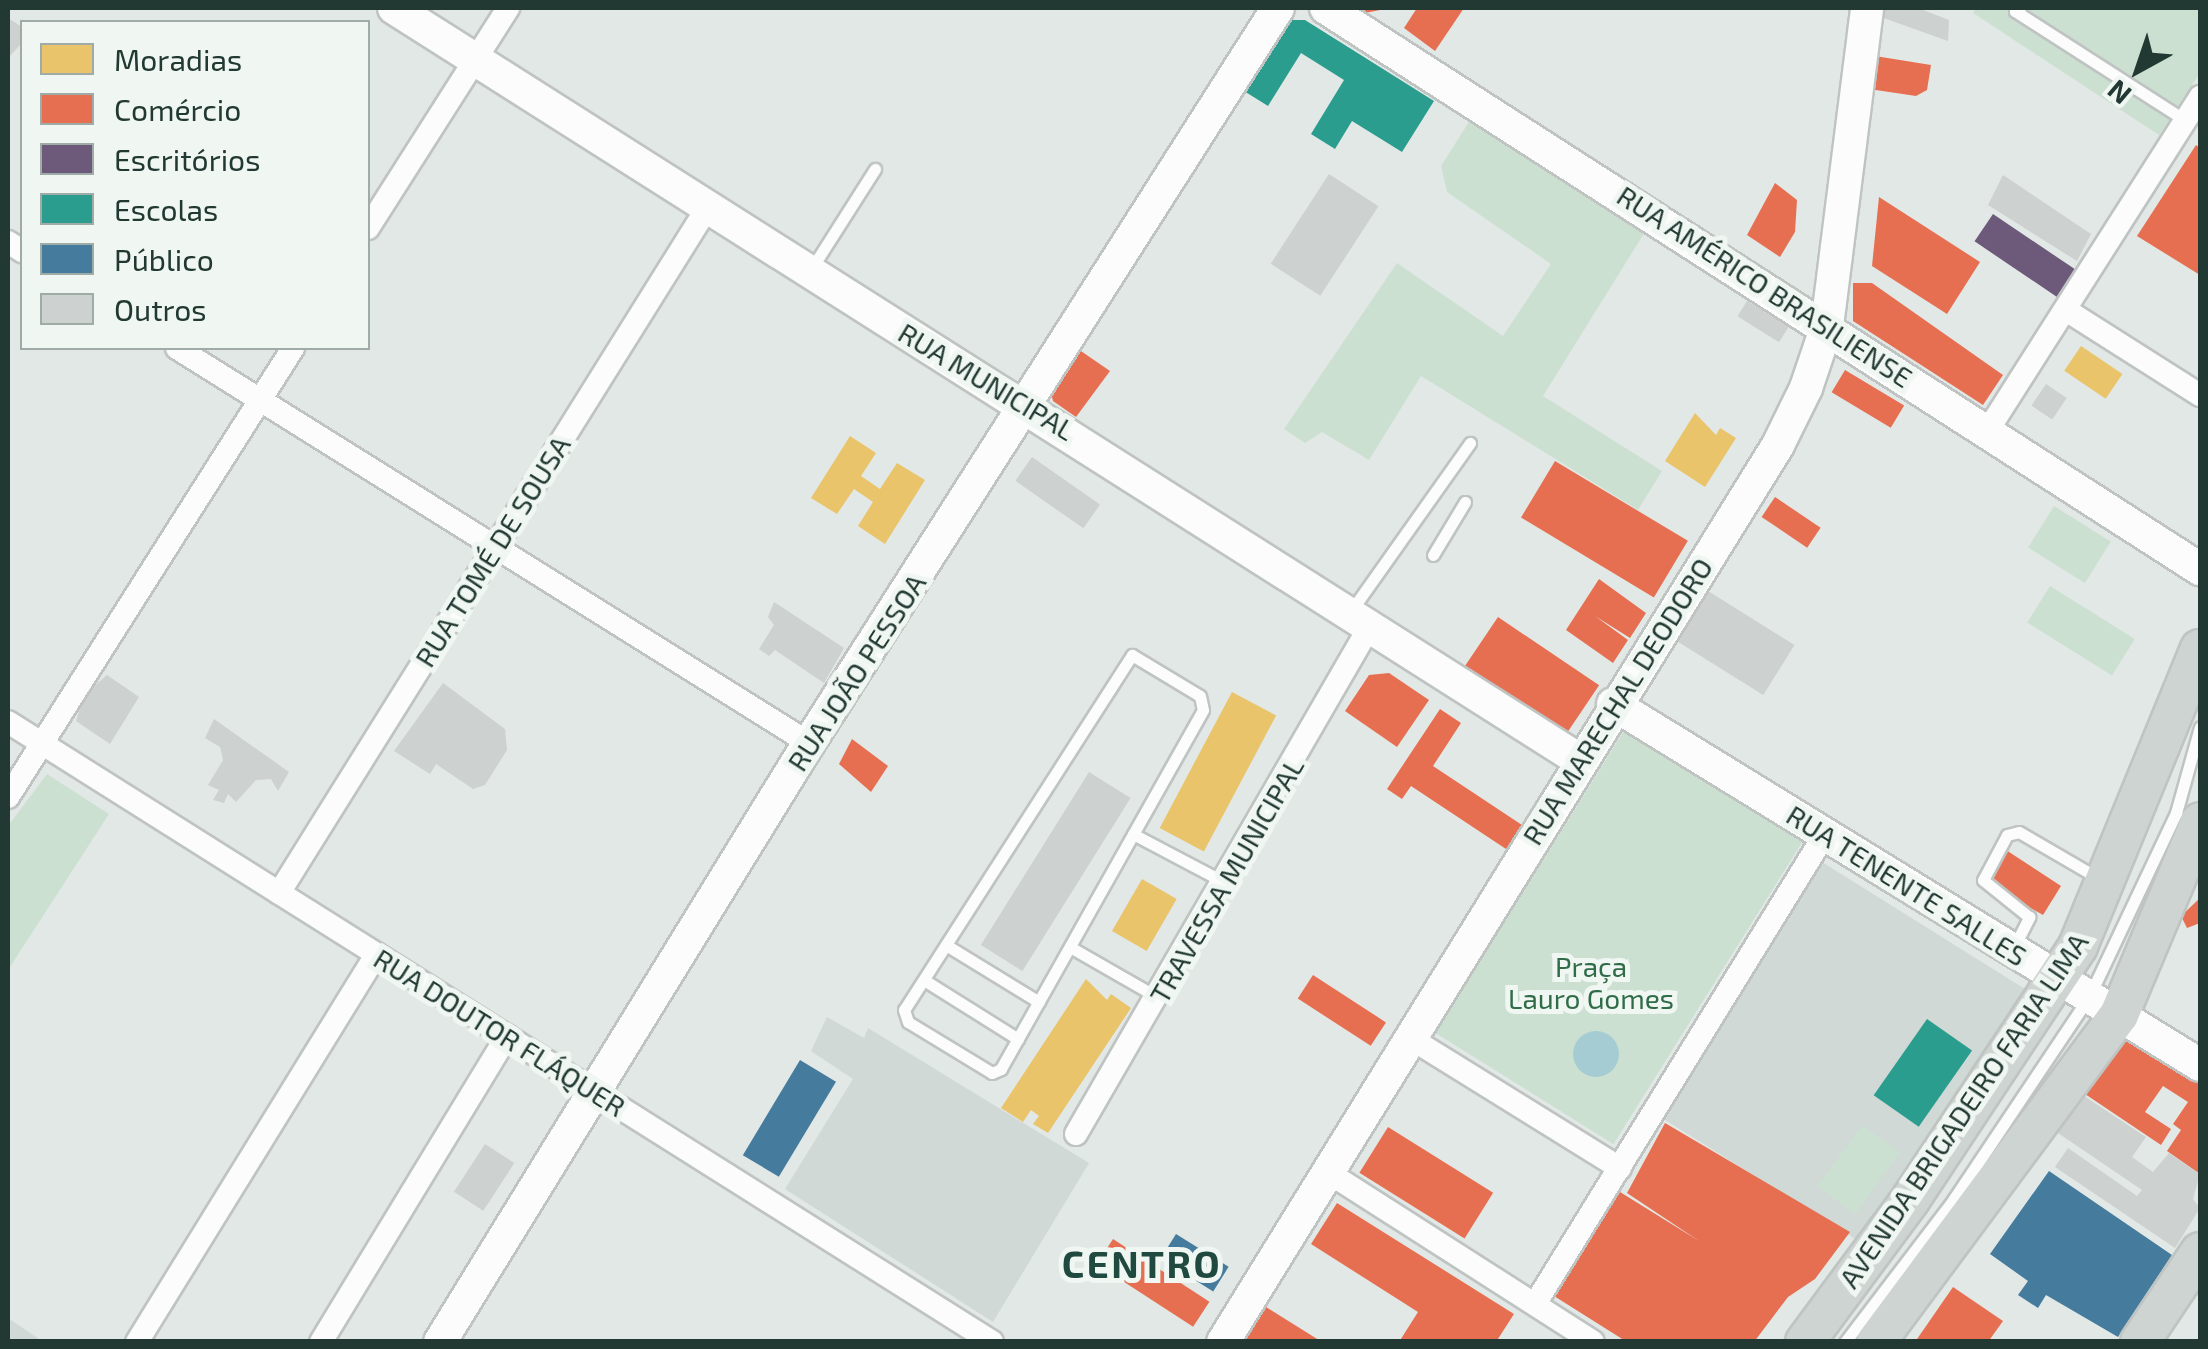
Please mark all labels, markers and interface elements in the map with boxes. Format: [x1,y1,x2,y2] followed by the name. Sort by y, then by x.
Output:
[20,20,370,350] legend
[2088,20,2188,120] north arrow
[114,41,242,77] text: Moradias
[2100,73,2137,113] text: N
[114,91,241,127] text: Comércio
[114,141,260,177] text: Escritórios
[1611,178,1919,394] street label: RUA AMÉRICO BRASILIENSE
[114,191,218,227] text: Escolas
[114,241,214,277] text: Público
[114,291,207,327] text: Outros
[892,315,1082,447] street label: RUA MUNICIPAL
[407,429,577,673] street label: RUA TOMÉ DE SOUSA
[1514,551,1720,851] street label: RUA MARECHAL DEODORO
[779,567,933,777] street label: RUA JOÃO PESSOA
[1142,751,1310,1009] street label: TRAVESSA MUNICIPAL
[1780,797,2034,973] street label: RUA TENENTE SALLES
[1831,926,2095,1294] street label: AVENIDA BRIGADEIRO FARIA LIMA
[368,941,632,1123] street label: RUA DOUTOR FLÁQUER
[1508,949,1674,1015] park label: Praça Lauro Gomes
[1062,1241,1222,1287] district label: CENTRO

